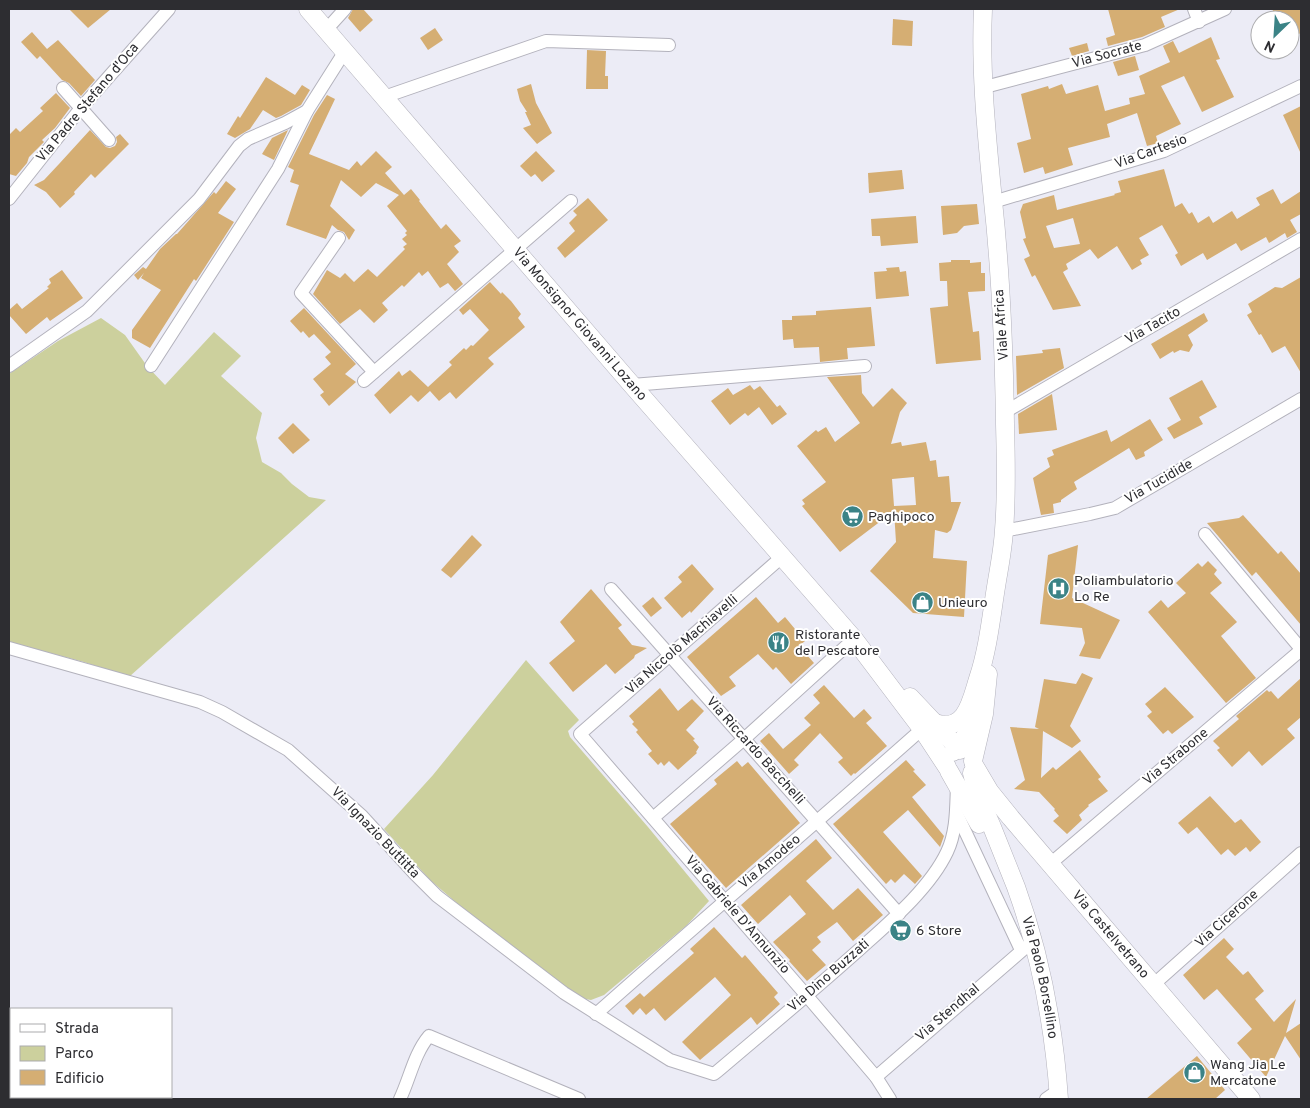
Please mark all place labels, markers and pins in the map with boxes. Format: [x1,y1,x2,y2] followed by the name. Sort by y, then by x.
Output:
[840,505,864,529] supermarket icon: Paghipoco
[868,509,935,526] place label: Paghipoco
[1074,573,1174,606] place label: Poliambulatorio Lo Re
[1046,577,1070,601] hospital icon: Poliambulatorio Lo Re
[910,591,934,615] shop icon: Unieuro
[938,595,988,612] place label: Unieuro
[795,627,880,660] place label: Ristorante del Pescatore
[767,631,791,655] restaurant icon: Ristorante del Pescatore
[888,919,912,943] supermarket icon: 6 Store
[916,923,961,940] place label: 6 Store
[1210,1057,1285,1090] place label: Wang Jia Le Mercatone
[1182,1061,1206,1085] shop icon: Wang Jia Le Mercatone

